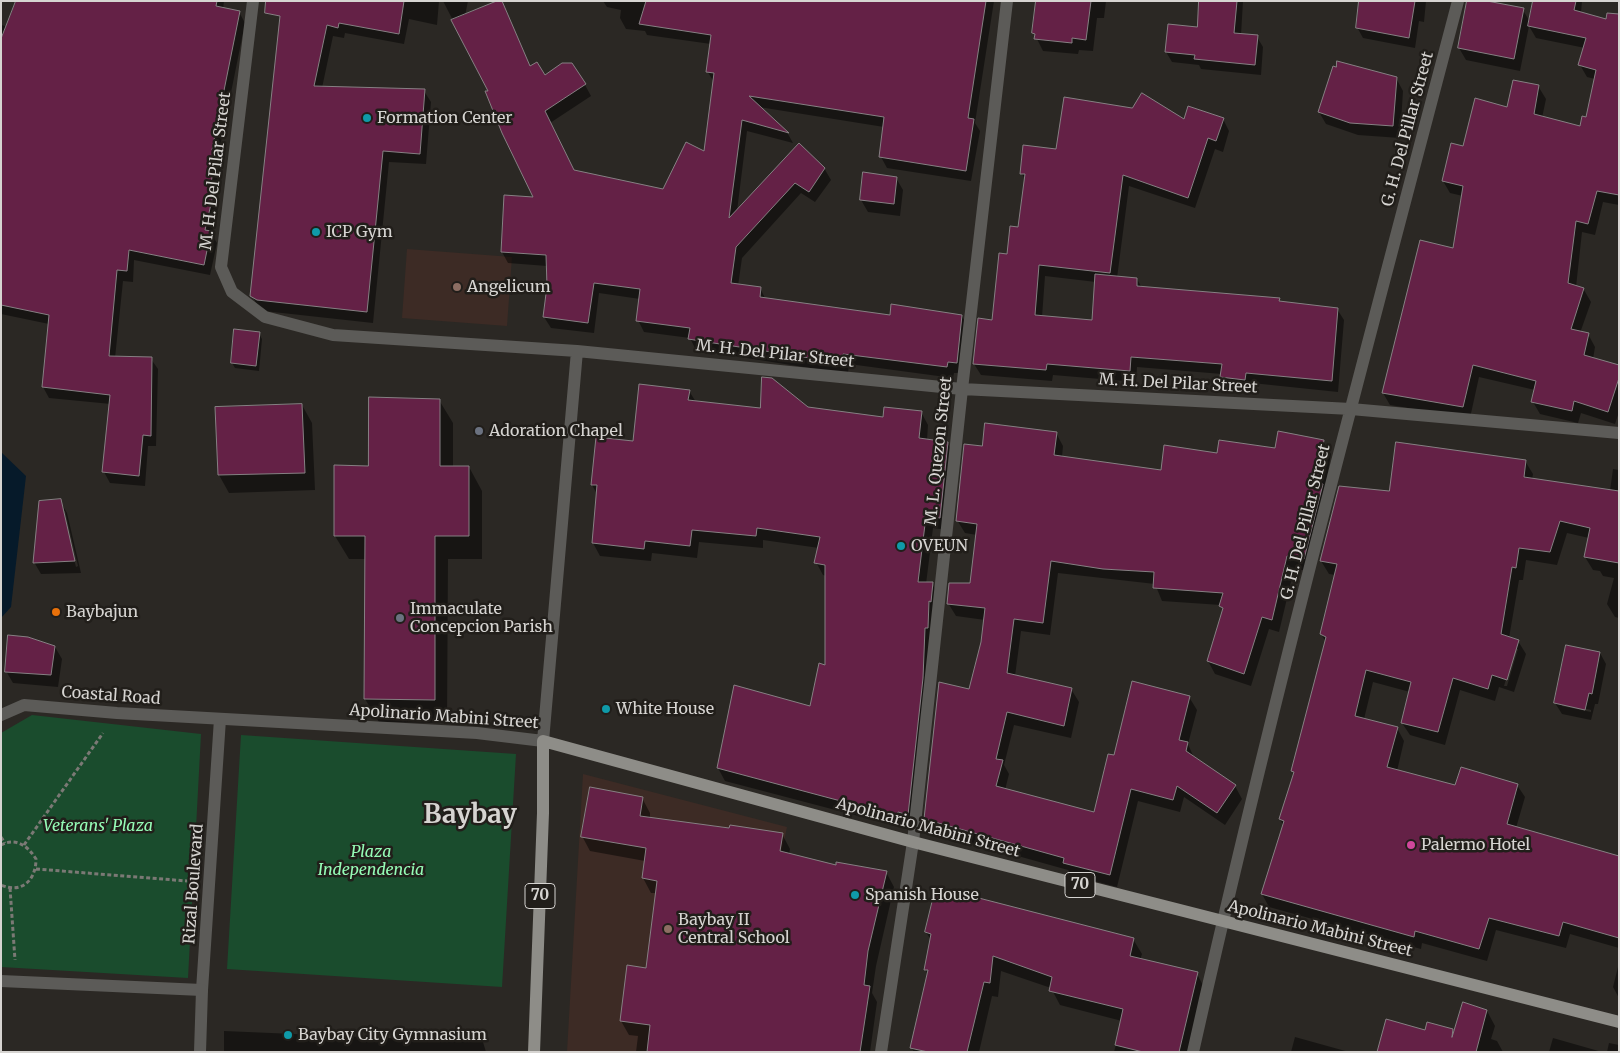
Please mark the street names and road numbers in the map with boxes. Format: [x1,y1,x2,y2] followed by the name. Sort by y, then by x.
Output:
[1378,49,1438,209] street label: G. H. Del Pillar Street
[197,91,235,251] street label: M. H. Del Pilar Street
[695,336,855,372] street label: M. H. Del Pilar Street
[1098,370,1258,398] street label: M. H. Del Pilar Street
[922,376,956,526] street label: M. L. Quezon Street
[1277,442,1335,602] street label: G. H. Del Pillar Street
[61,683,161,709] street label: Coastal Road
[349,701,539,733] street label: Apolinario Mabini Street
[834,794,1022,862] street label: Apolinario Mabini Street
[180,823,208,945] street label: Rizal Boulevard
[1065,872,1095,898] road number: 70
[525,884,555,908] road number: 70
[1226,897,1414,961] street label: Apolinario Mabini Street

